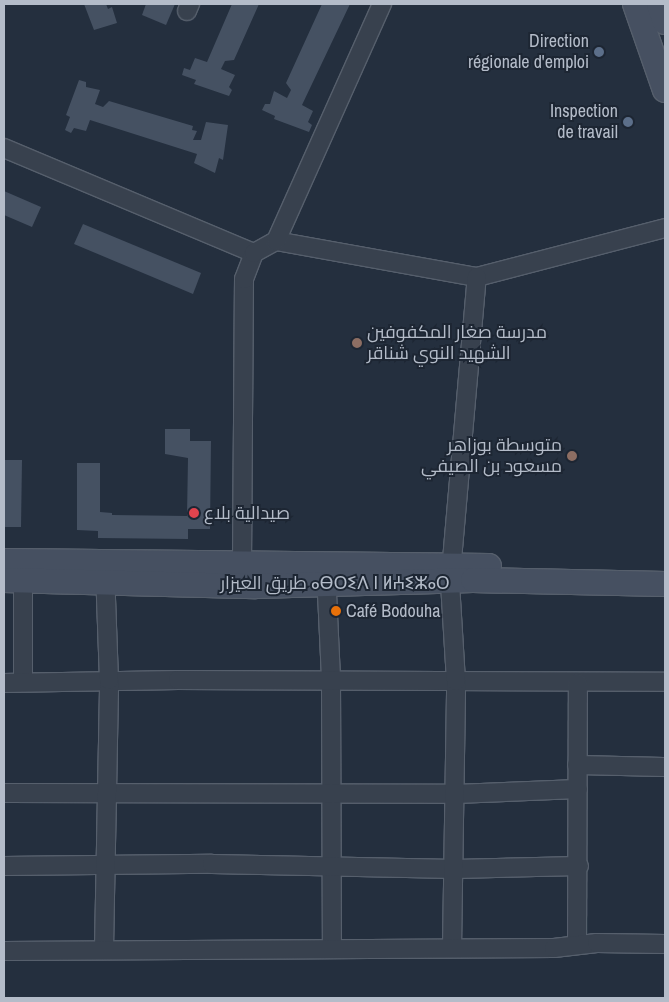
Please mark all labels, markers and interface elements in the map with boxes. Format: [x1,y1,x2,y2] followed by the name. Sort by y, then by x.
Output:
[468,31,589,74] place label: Direction régionale d'emploi
[593,46,605,58] marker: Direction régionale d'emploi
[550,101,618,144] place label: Inspection de travail
[622,116,634,128] marker: Inspection de travail
[367,322,547,364] place label: مدرسة صغار المكفوفين الشهيد النوي شناقر
[351,337,363,349] marker: مدرسة صغار المكفوفين الشهيد النوي شناقر
[421,435,562,478] place label: متوسطة بوزاهر مسعود بن الصيفي
[566,450,578,462] marker: متوسطة بوزاهر مسعود بن الصيفي
[204,502,290,524] place label: صيدالية بلاع
[188,507,200,519] marker: صيدالية بلاع
[220,572,450,594] street label: طريق العيزار ⴰⴱⵔⵉⴷ ⵏ ⵍⵄⵉⵣⴰⵔ
[346,600,440,622] place label: Café Bodouha
[330,605,342,617] marker: Café Bodouha

